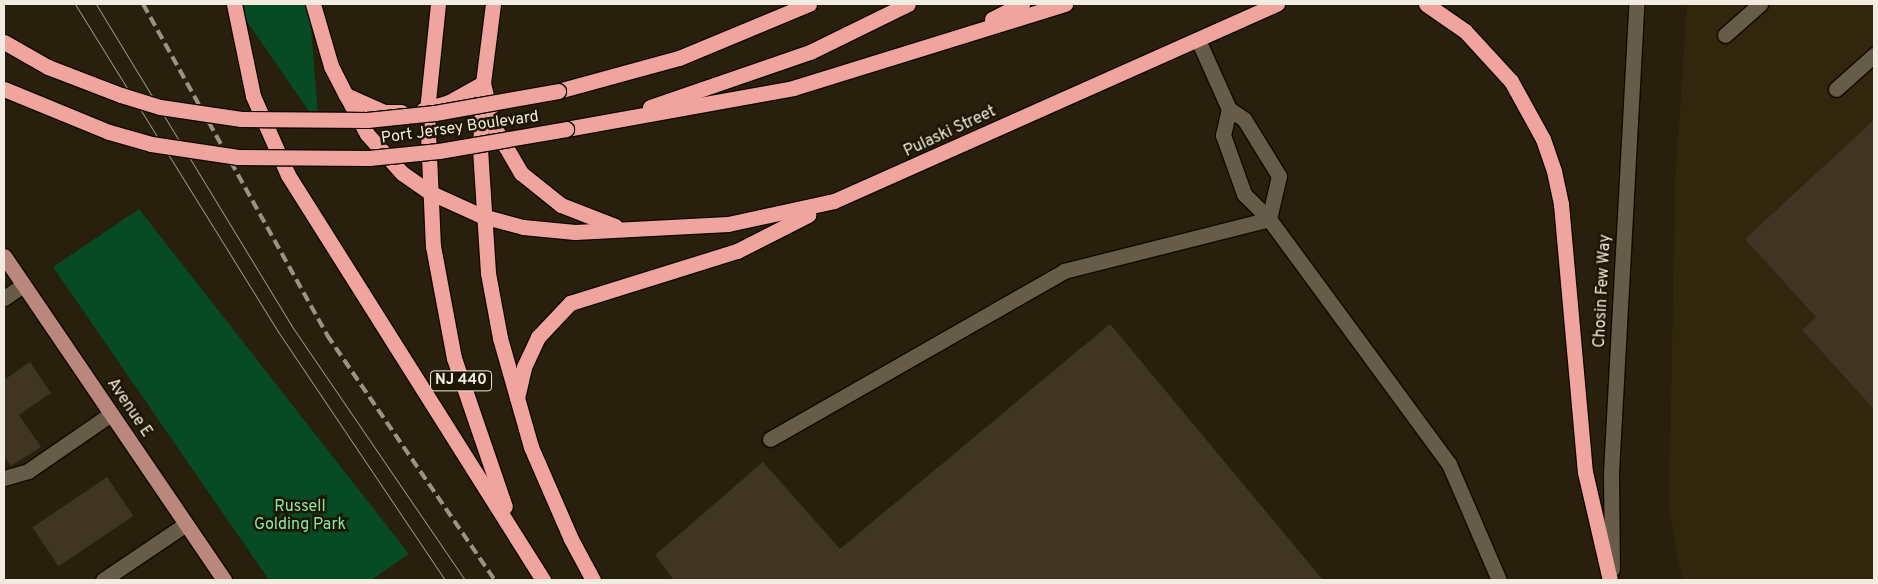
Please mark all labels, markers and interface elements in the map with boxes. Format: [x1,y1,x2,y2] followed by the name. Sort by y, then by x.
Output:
[901,102,999,162] street label: Pulaski Street
[380,107,540,149] street label: Port Jersey Boulevard
[1590,234,1616,348] street label: Chosin Few Way
[430,368,492,394] road number: NJ 440
[102,375,156,441] street label: Avenue E
[254,497,346,535] park label: Russell Golding Park

